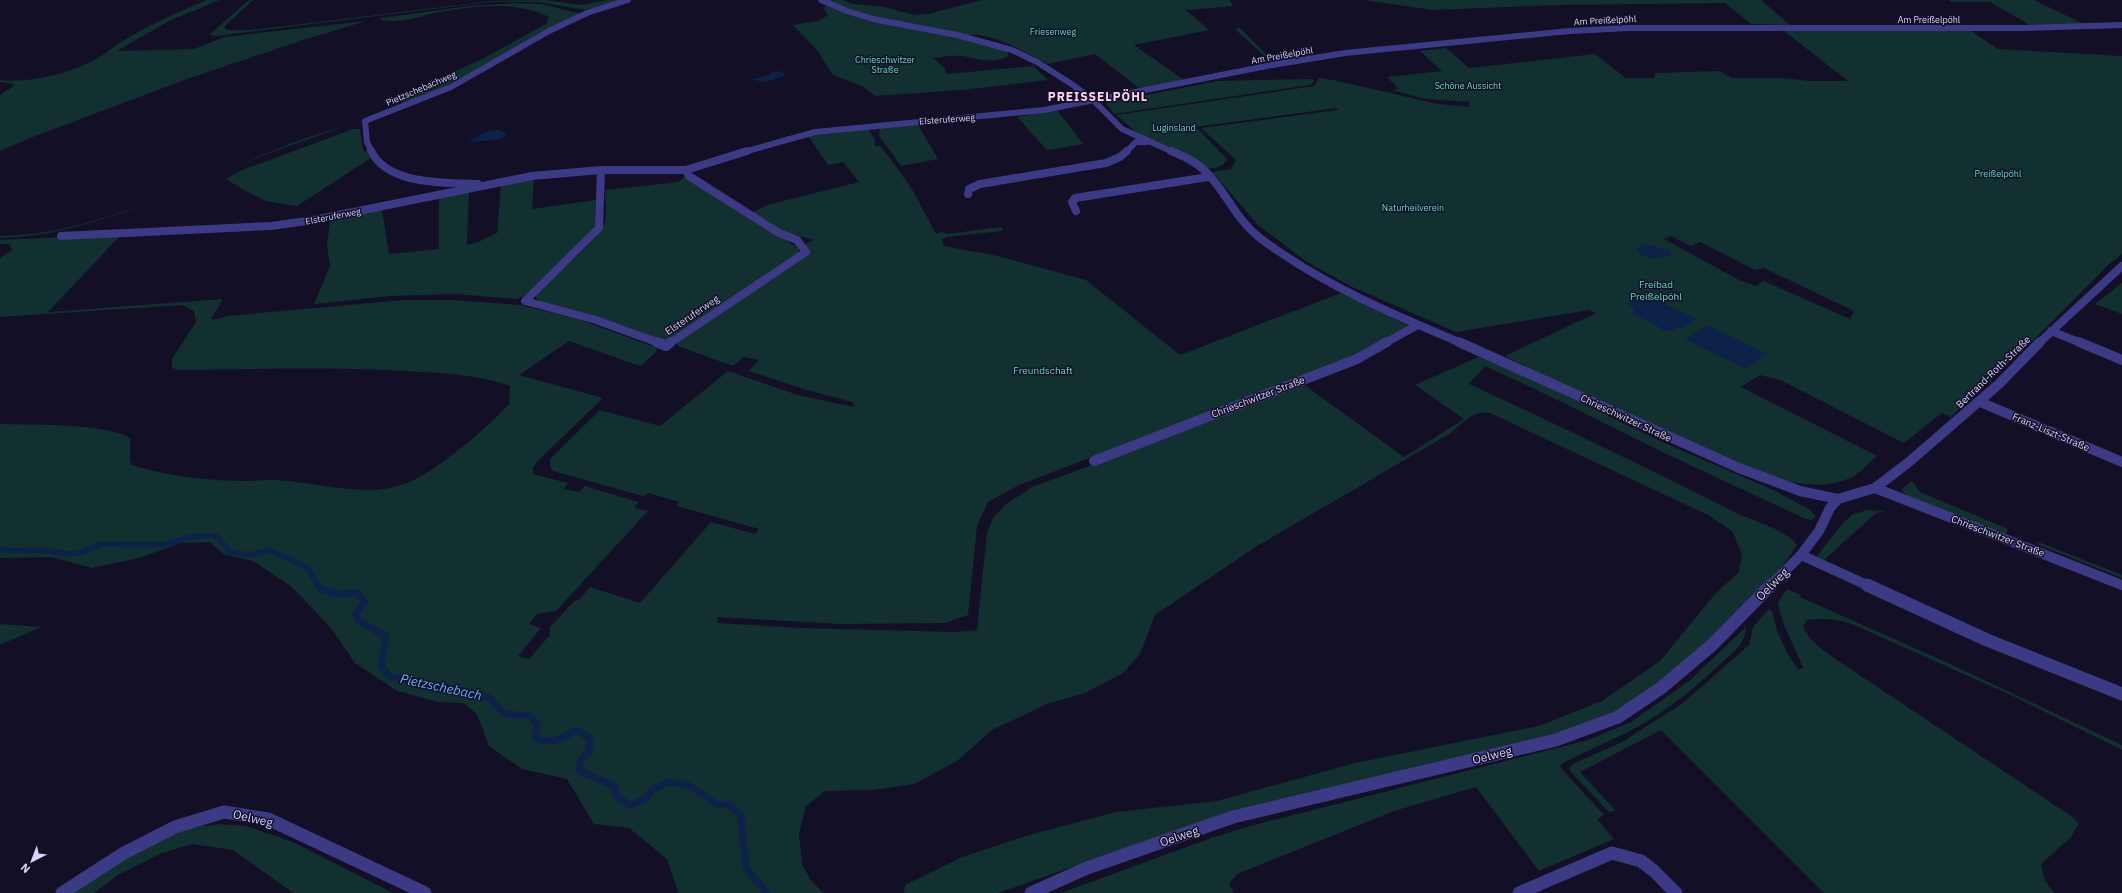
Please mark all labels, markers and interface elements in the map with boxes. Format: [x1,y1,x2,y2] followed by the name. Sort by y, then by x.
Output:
[1573,13,1637,27] street label: Am Preißelpöhl
[1898,14,1961,25] street label: Am Preißelpöhl
[1030,26,1076,37] park label: Friesenweg
[1250,44,1314,66] street label: Am Preißelpöhl
[855,54,916,75] park label: Chrieschwitzer Straße
[384,68,458,108] street label: Pietzschebachweg
[1435,80,1501,91] park label: Schöne Aussicht
[1048,89,1148,104] district label: PREISSELPÖHL
[919,112,976,126] street label: Elsteruferweg
[1152,122,1196,133] park label: Luginsland
[1975,168,2022,179] park label: Preißelpöhl
[1382,202,1444,213] park label: Naturheilverein
[304,205,362,227] street label: Elsteruferweg
[1630,278,1682,303] park label: Freibad Preißelpöhl
[662,292,722,338] street label: Elsteruferweg
[1953,333,2033,411] street label: Bertrand-Roth-Straße
[1013,364,1073,377] park label: Freundschaft
[1209,373,1307,421] street label: Chrieschwitzer Straße
[1578,391,1674,445] street label: Chrieschwitzer Straße
[2010,410,2092,454] street label: Franz-Liszt-Straße
[1949,512,2047,560] street label: Chrieschwitzer Straße
[1752,564,1792,604] street label: Oelweg
[399,670,483,704] water label: Pietzschebach
[1471,743,1514,767] street label: Oelweg
[232,806,275,830] street label: Oelweg
[1157,822,1201,850] street label: Oelweg
[12,841,52,881] north arrow
[18,861,33,876] text: N

